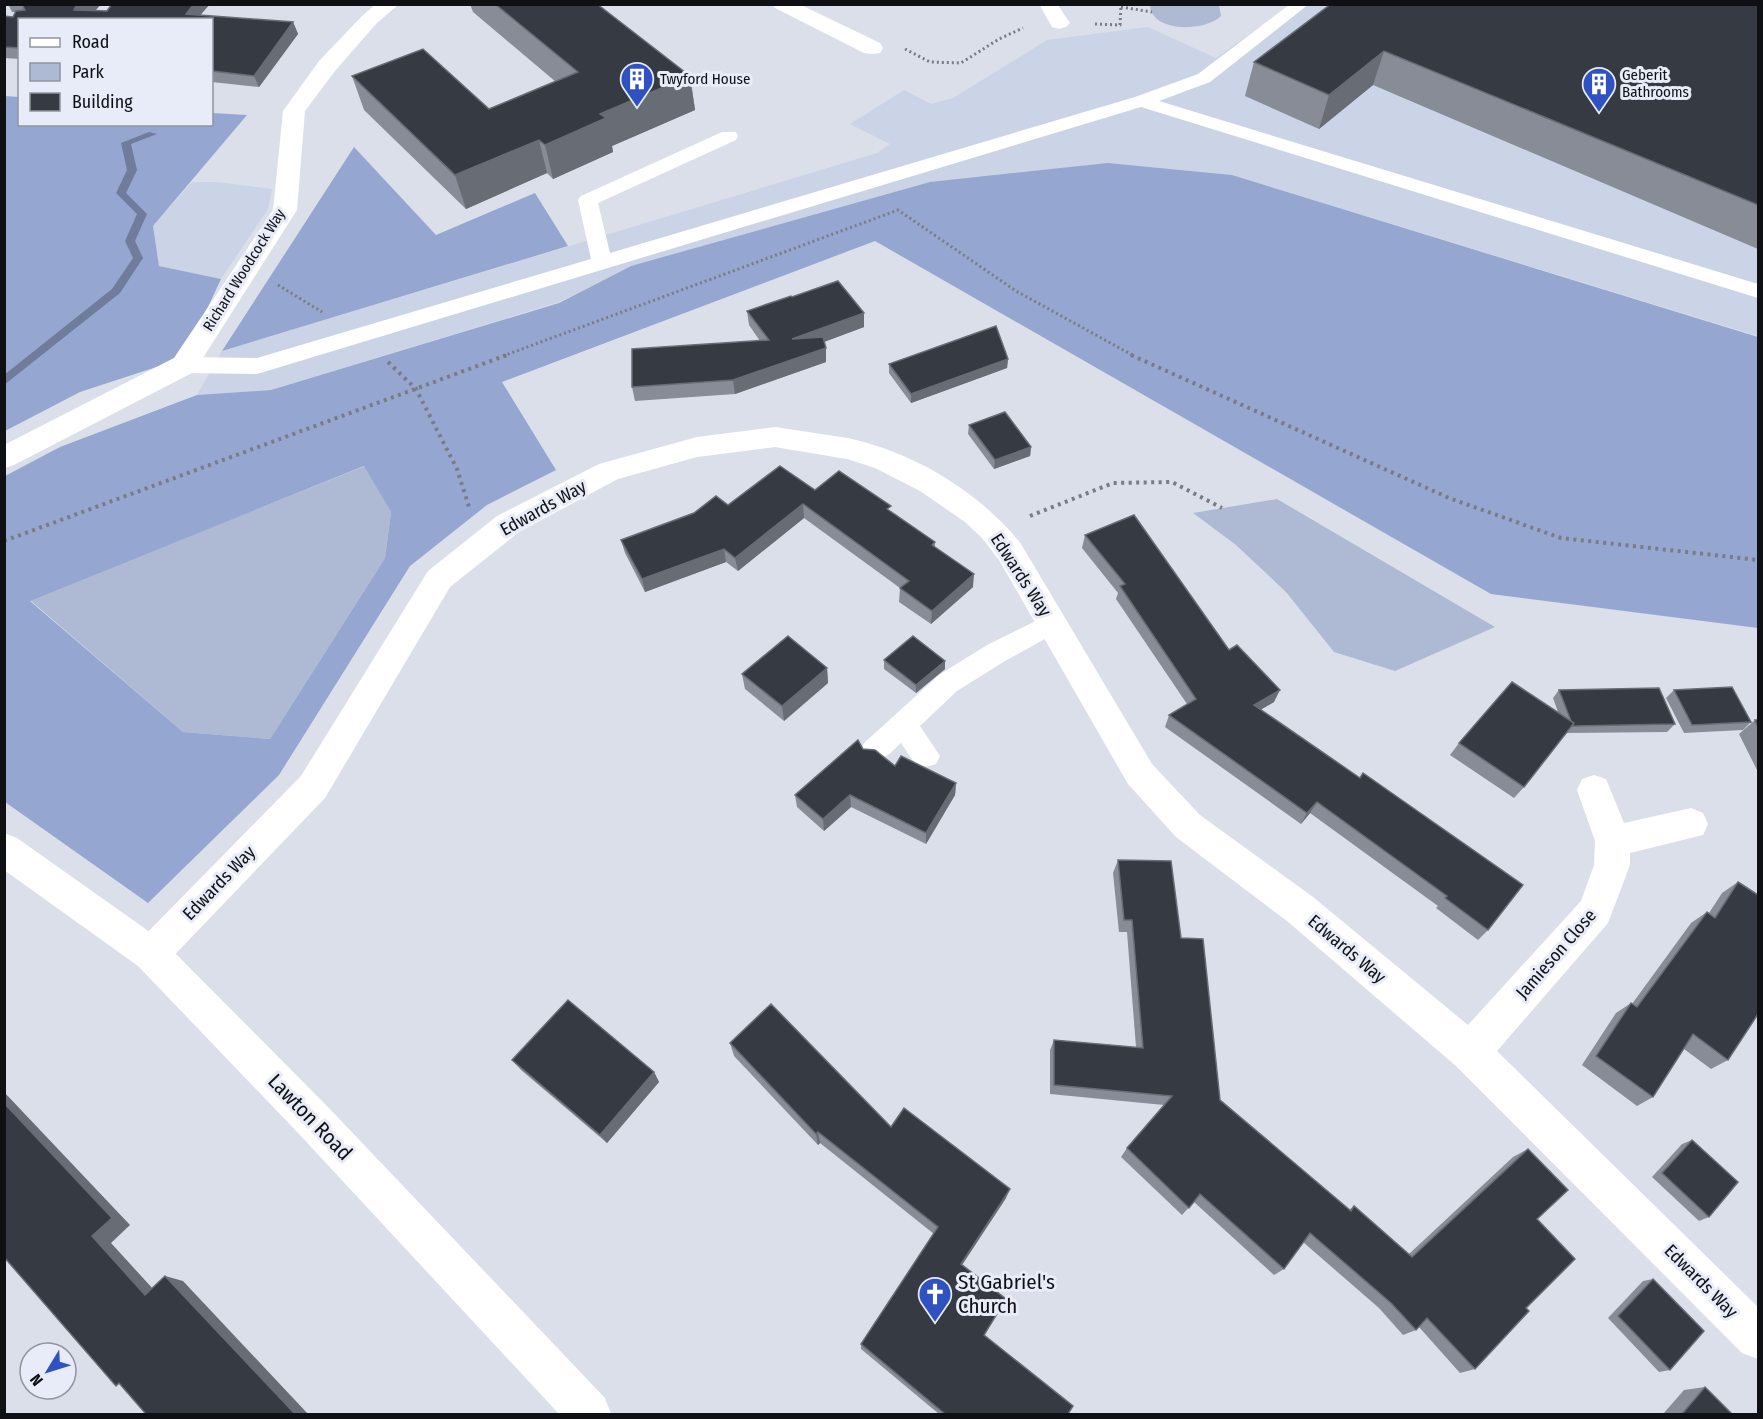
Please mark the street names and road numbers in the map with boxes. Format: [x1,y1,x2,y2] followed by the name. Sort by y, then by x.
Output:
[199,205,289,334] street label: Richard Woodcock Way
[496,475,590,541] street label: Edwards Way
[986,529,1056,621] street label: Edwards Way
[178,841,260,925] street label: Edwards Way
[1511,905,1601,1003] street label: Jamieson Close
[1304,910,1390,988] street label: Edwards Way
[262,1068,358,1166] street label: Lawton Road
[1660,1240,1742,1322] street label: Edwards Way

